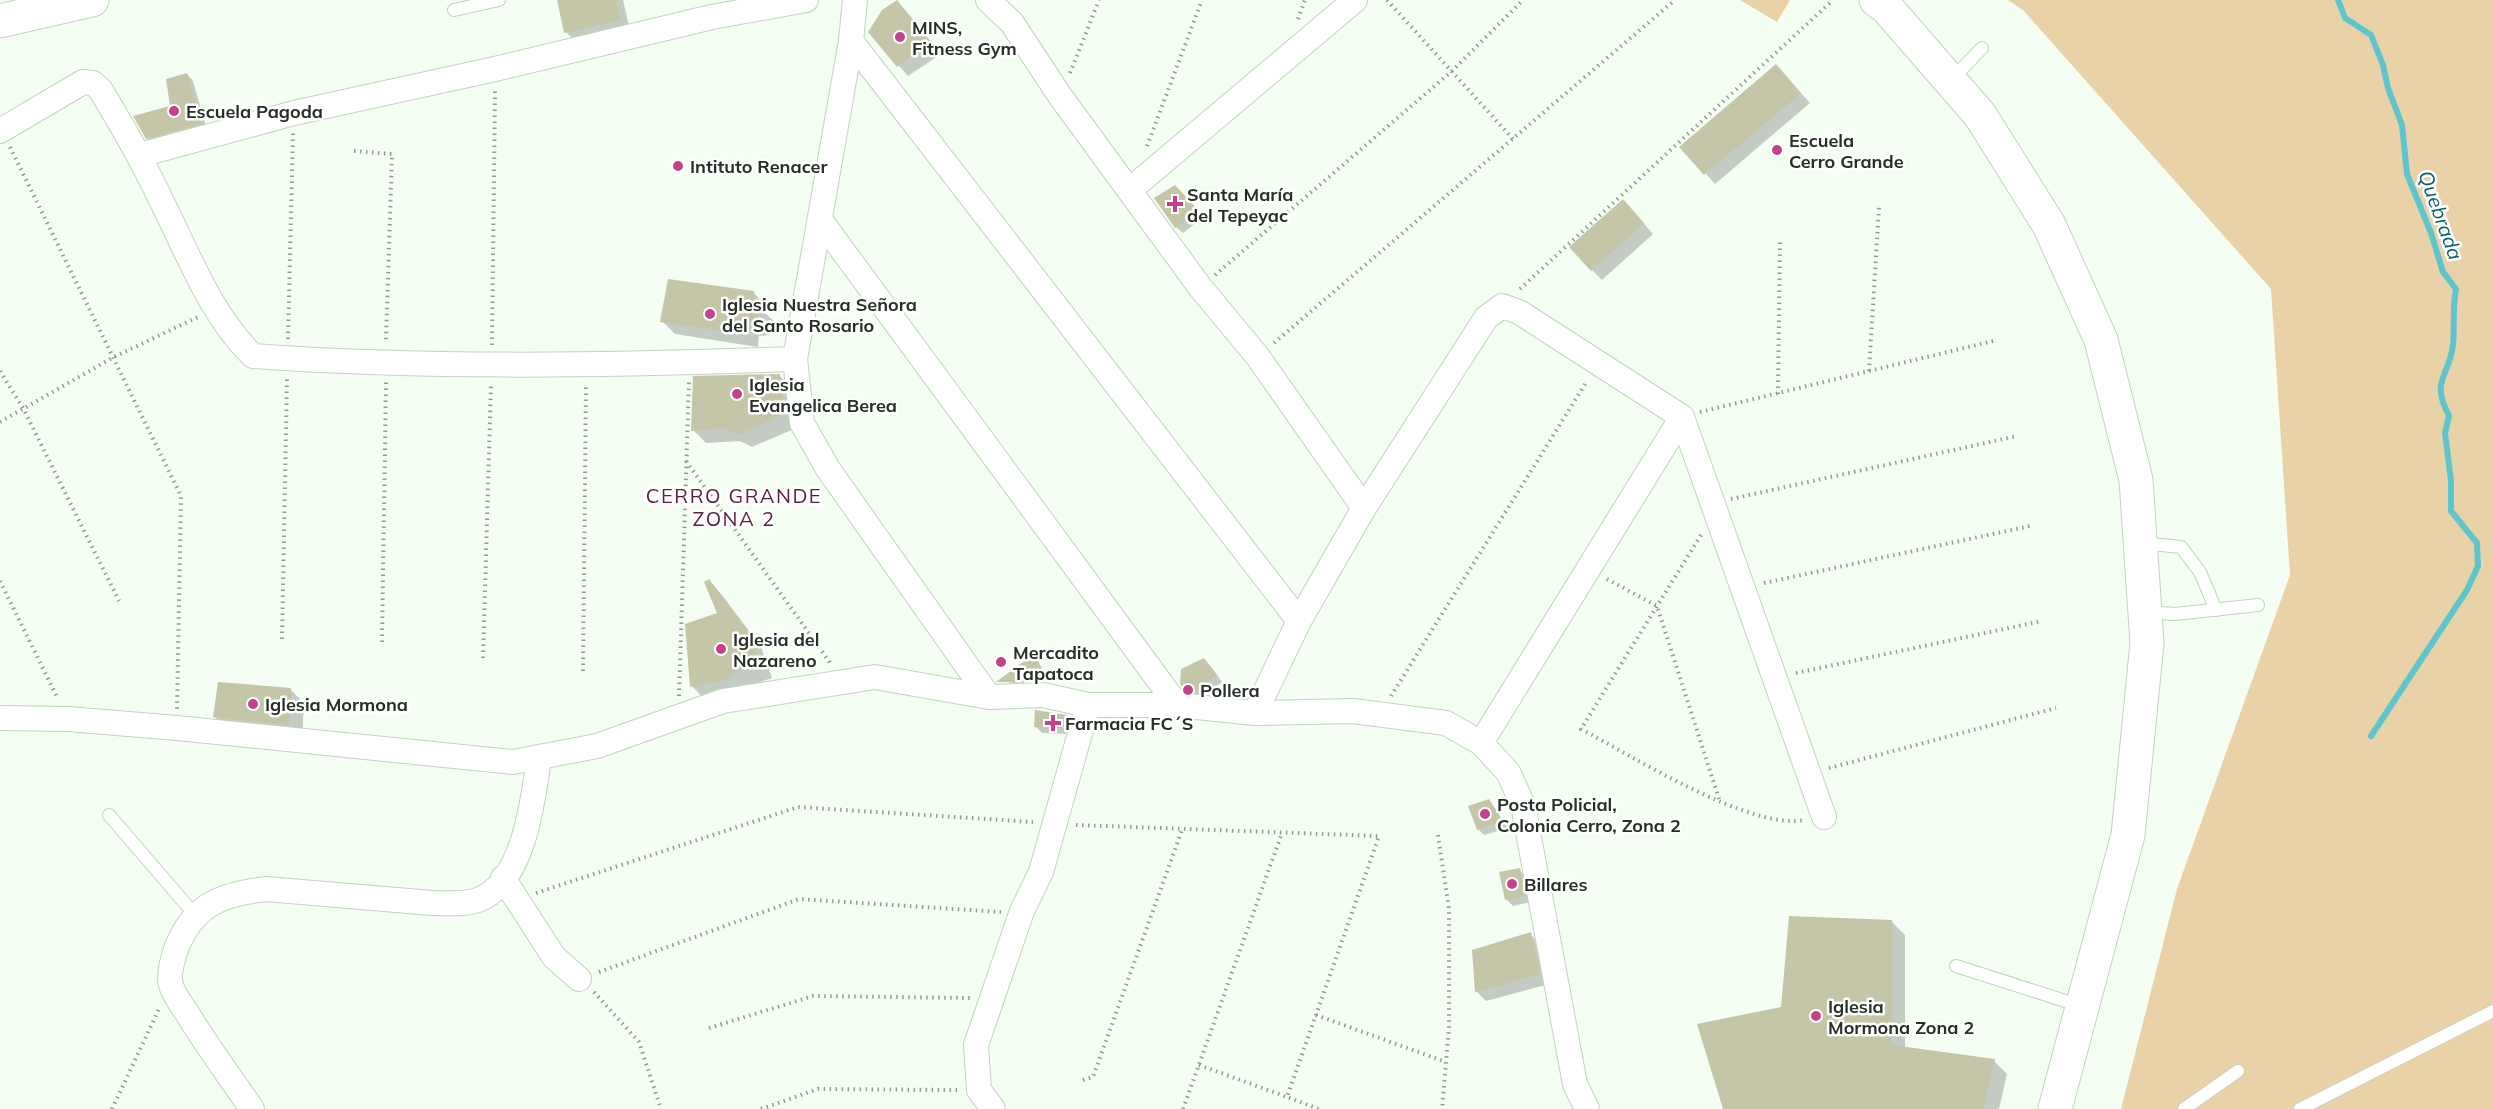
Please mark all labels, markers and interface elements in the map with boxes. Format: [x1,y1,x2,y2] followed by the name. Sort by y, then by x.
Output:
[912,16,1017,60] place label: MINS, Fitness Gym
[893,30,907,44] marker: MINS, Fitness Gym
[186,100,323,123] place label: Escuela Pagoda
[167,104,181,118] marker: Escuela Pagoda
[1789,129,1904,173] place label: Escuela Cerro Grande
[1770,143,1784,157] marker: Escuela Cerro Grande
[690,155,828,178] place label: Intituto Renacer
[671,159,685,173] marker: Intituto Renacer
[2413,167,2469,263] water label: Quebrada
[1187,183,1293,227] place label: Santa María del Tepeyac
[1168,197,1182,211] marker: Santa María del Tepeyac
[722,293,917,337] place label: Iglesia Nuestra Señora del Santo Rosario
[703,307,717,321] marker: Iglesia Nuestra Señora del Santo Rosario
[749,373,897,417] place label: Iglesia Evangelica Berea
[730,387,744,401] marker: Iglesia Evangelica Berea
[646,483,822,531] district label: CERRO GRANDE ZONA 2
[733,628,819,672] place label: Iglesia del Nazareno
[1013,641,1099,685] place label: Mercadito Tapatoca
[714,642,728,656] marker: Iglesia del Nazareno
[994,655,1008,669] marker: Mercadito Tapatoca
[1200,679,1260,702] place label: Pollera
[1181,683,1195,697] marker: Pollera
[265,693,408,716] place label: Iglesia Mormona
[246,697,260,711] marker: Iglesia Mormona
[1065,712,1193,735] place label: Farmacia FC´S
[1046,716,1060,730] marker: Farmacia FC´S
[1497,793,1681,837] place label: Posta Policial, Colonia Cerro, Zona 2
[1478,807,1492,821] marker: Posta Policial, Colonia Cerro, Zona 2
[1524,873,1588,896] place label: Billares
[1505,877,1519,891] marker: Billares
[1828,995,1974,1039] place label: Iglesia Mormona Zona 2
[1809,1009,1823,1023] marker: Iglesia Mormona Zona 2

